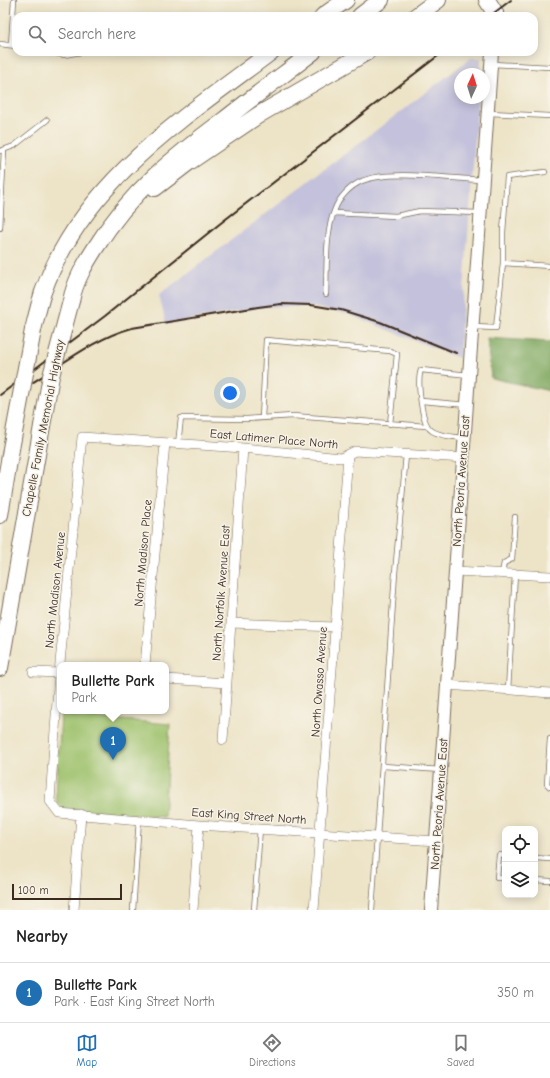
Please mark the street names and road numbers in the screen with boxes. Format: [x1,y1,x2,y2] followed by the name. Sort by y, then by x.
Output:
[19,338,67,518] street label: Chapelle Family Memorial Highway
[449,414,473,547] street label: North Peoria Avenue East
[209,426,339,452] street label: East Latimer Place North
[131,499,155,607] street label: North Madison Place
[209,524,233,661] street label: North Norfolk Avenue East
[42,531,68,649] street label: North Madison Avenue
[308,626,330,738] street label: North Owasso Avenue
[427,737,451,870] street label: North Peoria Avenue East
[191,805,307,827] street label: East King Street North

